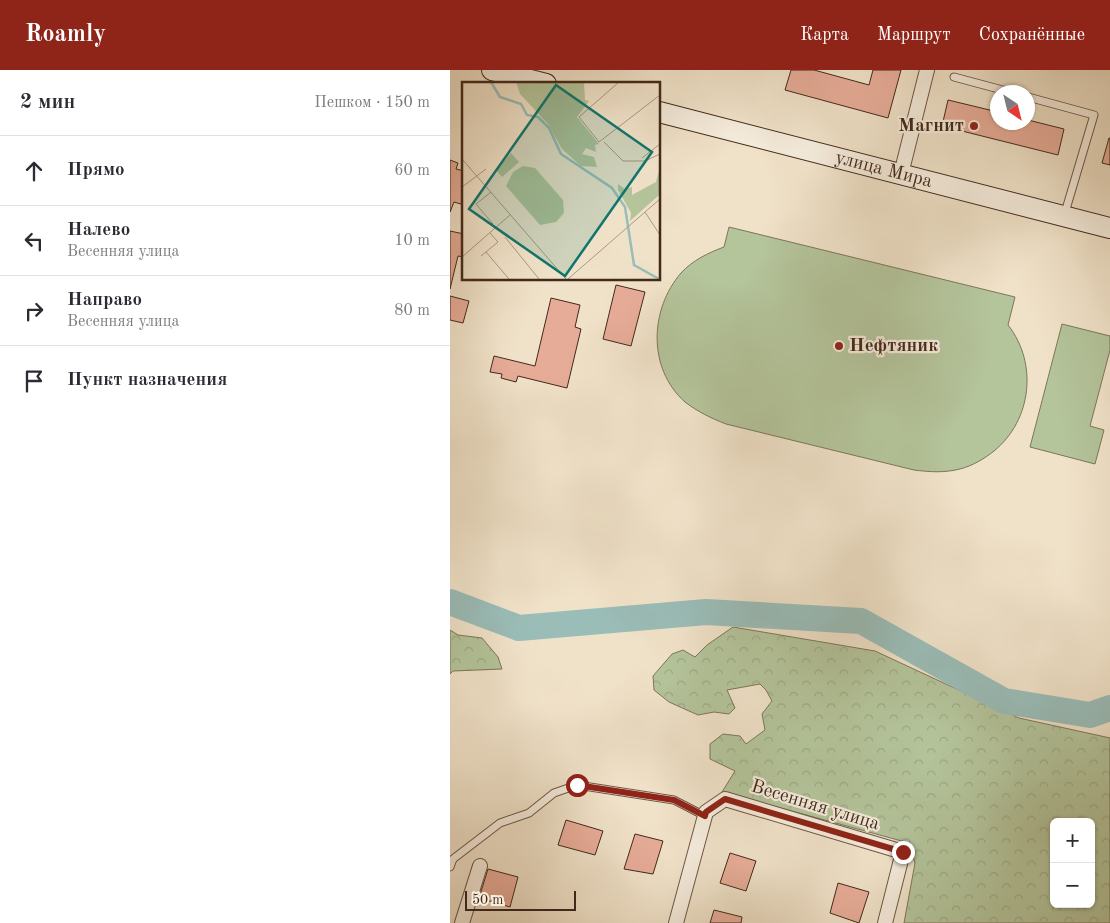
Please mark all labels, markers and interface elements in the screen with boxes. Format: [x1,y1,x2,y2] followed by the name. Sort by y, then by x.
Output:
[25,23,106,47] text: Roamly
[800,26,849,44] text: Карта
[877,26,951,44] text: Маршрут
[979,26,1085,44] text: Сохранённые
[462,82,660,280] inset map
[990,85,1035,130] north arrow
[20,92,75,113] text: 2 мин
[314,95,430,111] text: Пешком · 150 m
[898,117,964,136] place label: Магнит
[968,120,980,132] marker: Магнит
[833,148,935,192] street label: улица Мира
[20,157,48,185] icon: ahead
[67,161,125,180] text: Прямо
[394,163,430,179] text: 60 m
[67,221,130,240] text: Налево
[20,227,48,255] icon: left
[394,233,430,249] text: 10 m
[67,244,179,260] text: Весенняя улица
[67,291,142,310] text: Направо
[20,297,48,325] icon: right
[394,303,430,319] text: 80 m
[67,314,179,330] text: Весенняя улица
[849,337,938,356] place label: Нефтяник
[833,340,845,352] marker: Нефтяник
[20,367,48,395] icon: arrive
[67,371,227,390] text: Пункт назначения
[566,774,589,797] route start
[748,777,882,835] street label: Весенняя улица
[1050,818,1095,908] map controls
[1050,818,1095,863] button: +
[892,841,915,864] route end
[1050,863,1095,908] button: −
[465,888,576,911] scale bar
[472,893,503,907] text: 50 m

